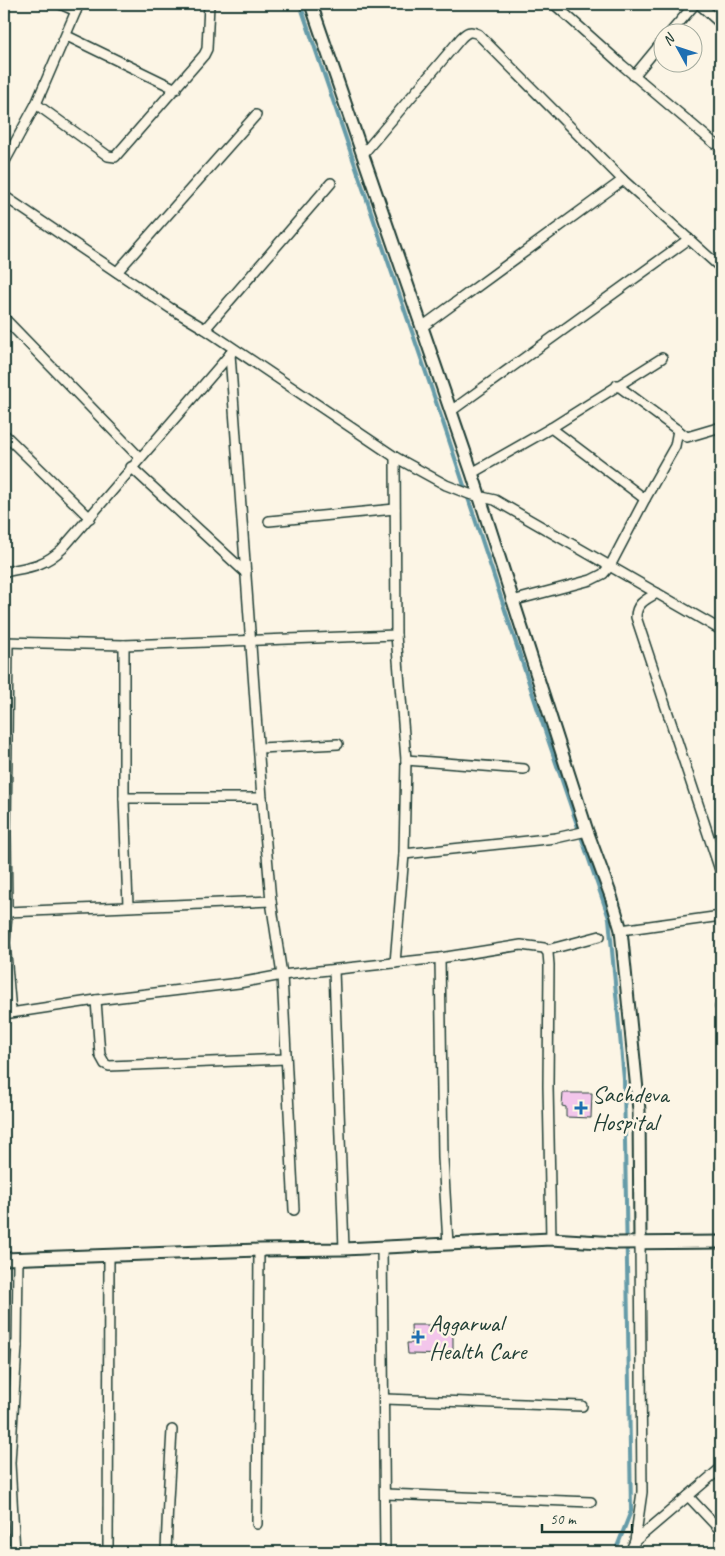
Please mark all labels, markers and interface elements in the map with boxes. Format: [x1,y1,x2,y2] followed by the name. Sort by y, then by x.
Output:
[652,22,702,72] north arrow
[659,29,679,49] text: N
[592,1079,671,1137] place label: Sachdeva Hospital
[574,1101,588,1115] marker: Sachdeva Hospital
[429,1308,528,1366] place label: Aggarwal Health Care
[411,1330,425,1344] marker: Aggarwal Health Care
[542,1501,632,1533] scale bar
[550,1510,577,1529] text: 50 m

